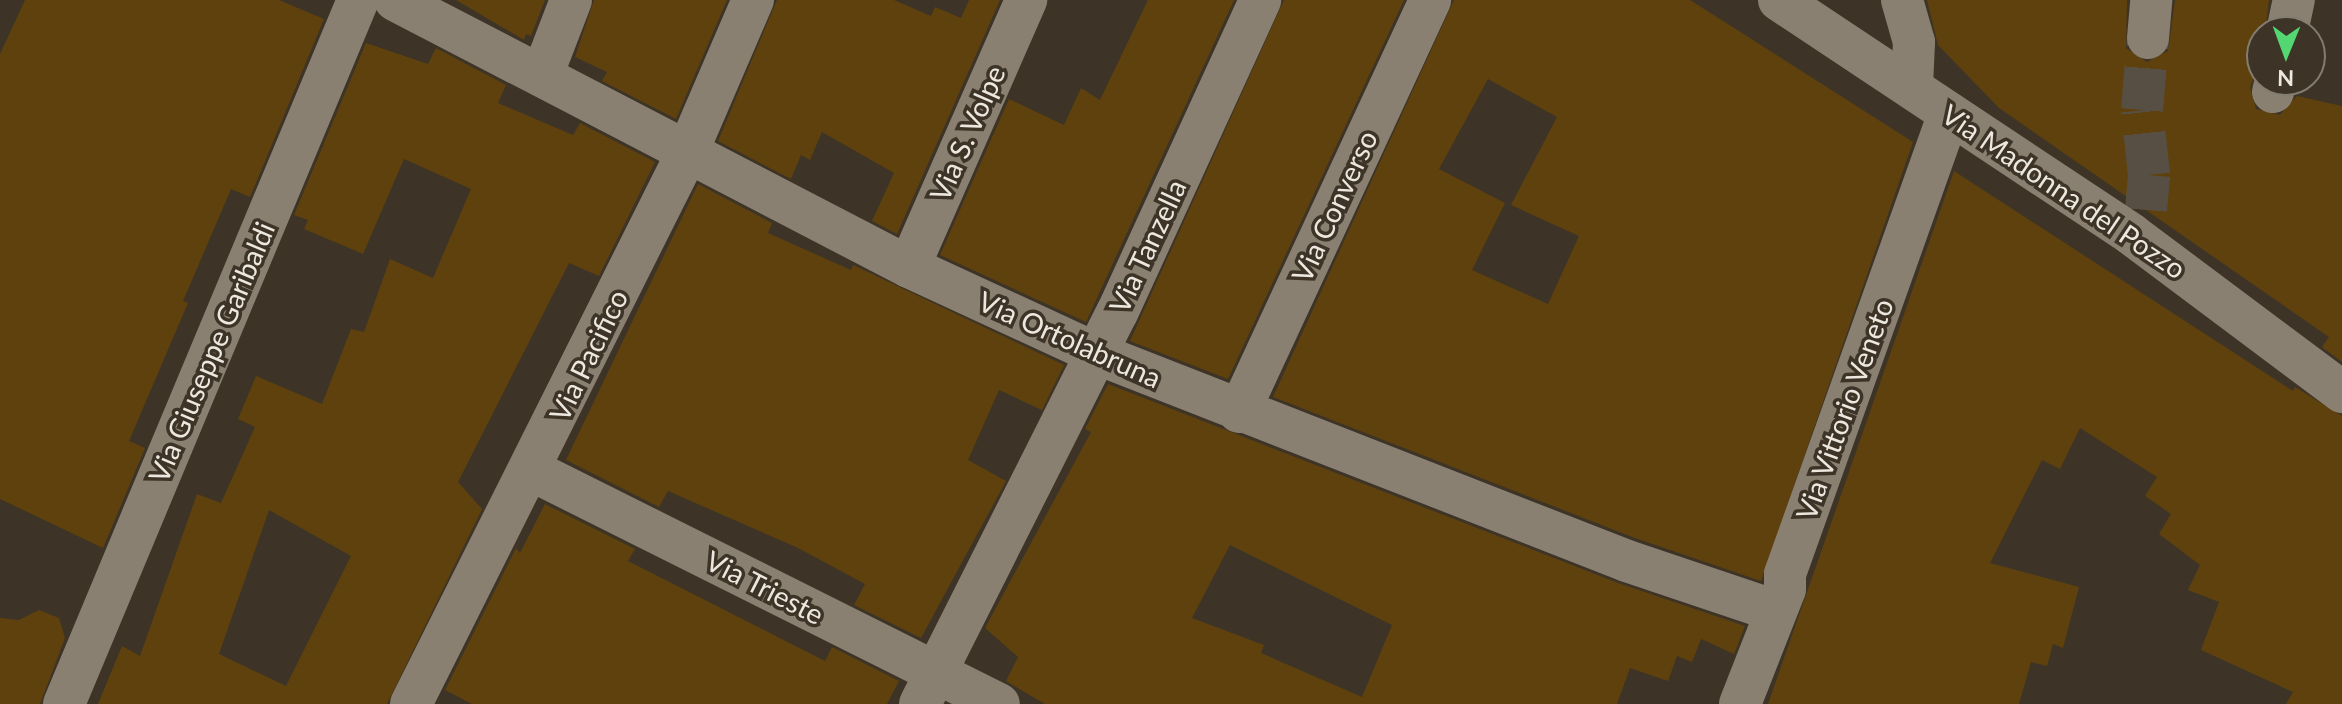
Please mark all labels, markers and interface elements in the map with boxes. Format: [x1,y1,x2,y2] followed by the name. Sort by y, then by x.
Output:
[2246,16,2326,96] north arrow
[922,60,1012,206] street label: Via S. Volpe
[2277,65,2294,92] text: N
[1936,97,2192,285] street label: Via Madonna del Pozzo
[1284,125,1384,287] street label: Via Converso
[1101,174,1193,318] street label: Via Tanzella
[141,217,281,487] street label: Via Giuseppe Garibaldi
[542,284,634,426] street label: Via Pacifico
[973,284,1167,394] street label: Via Ortolabruna
[1788,293,1900,525] street label: Via Vittorio Veneto
[700,543,830,631] street label: Via Trieste

